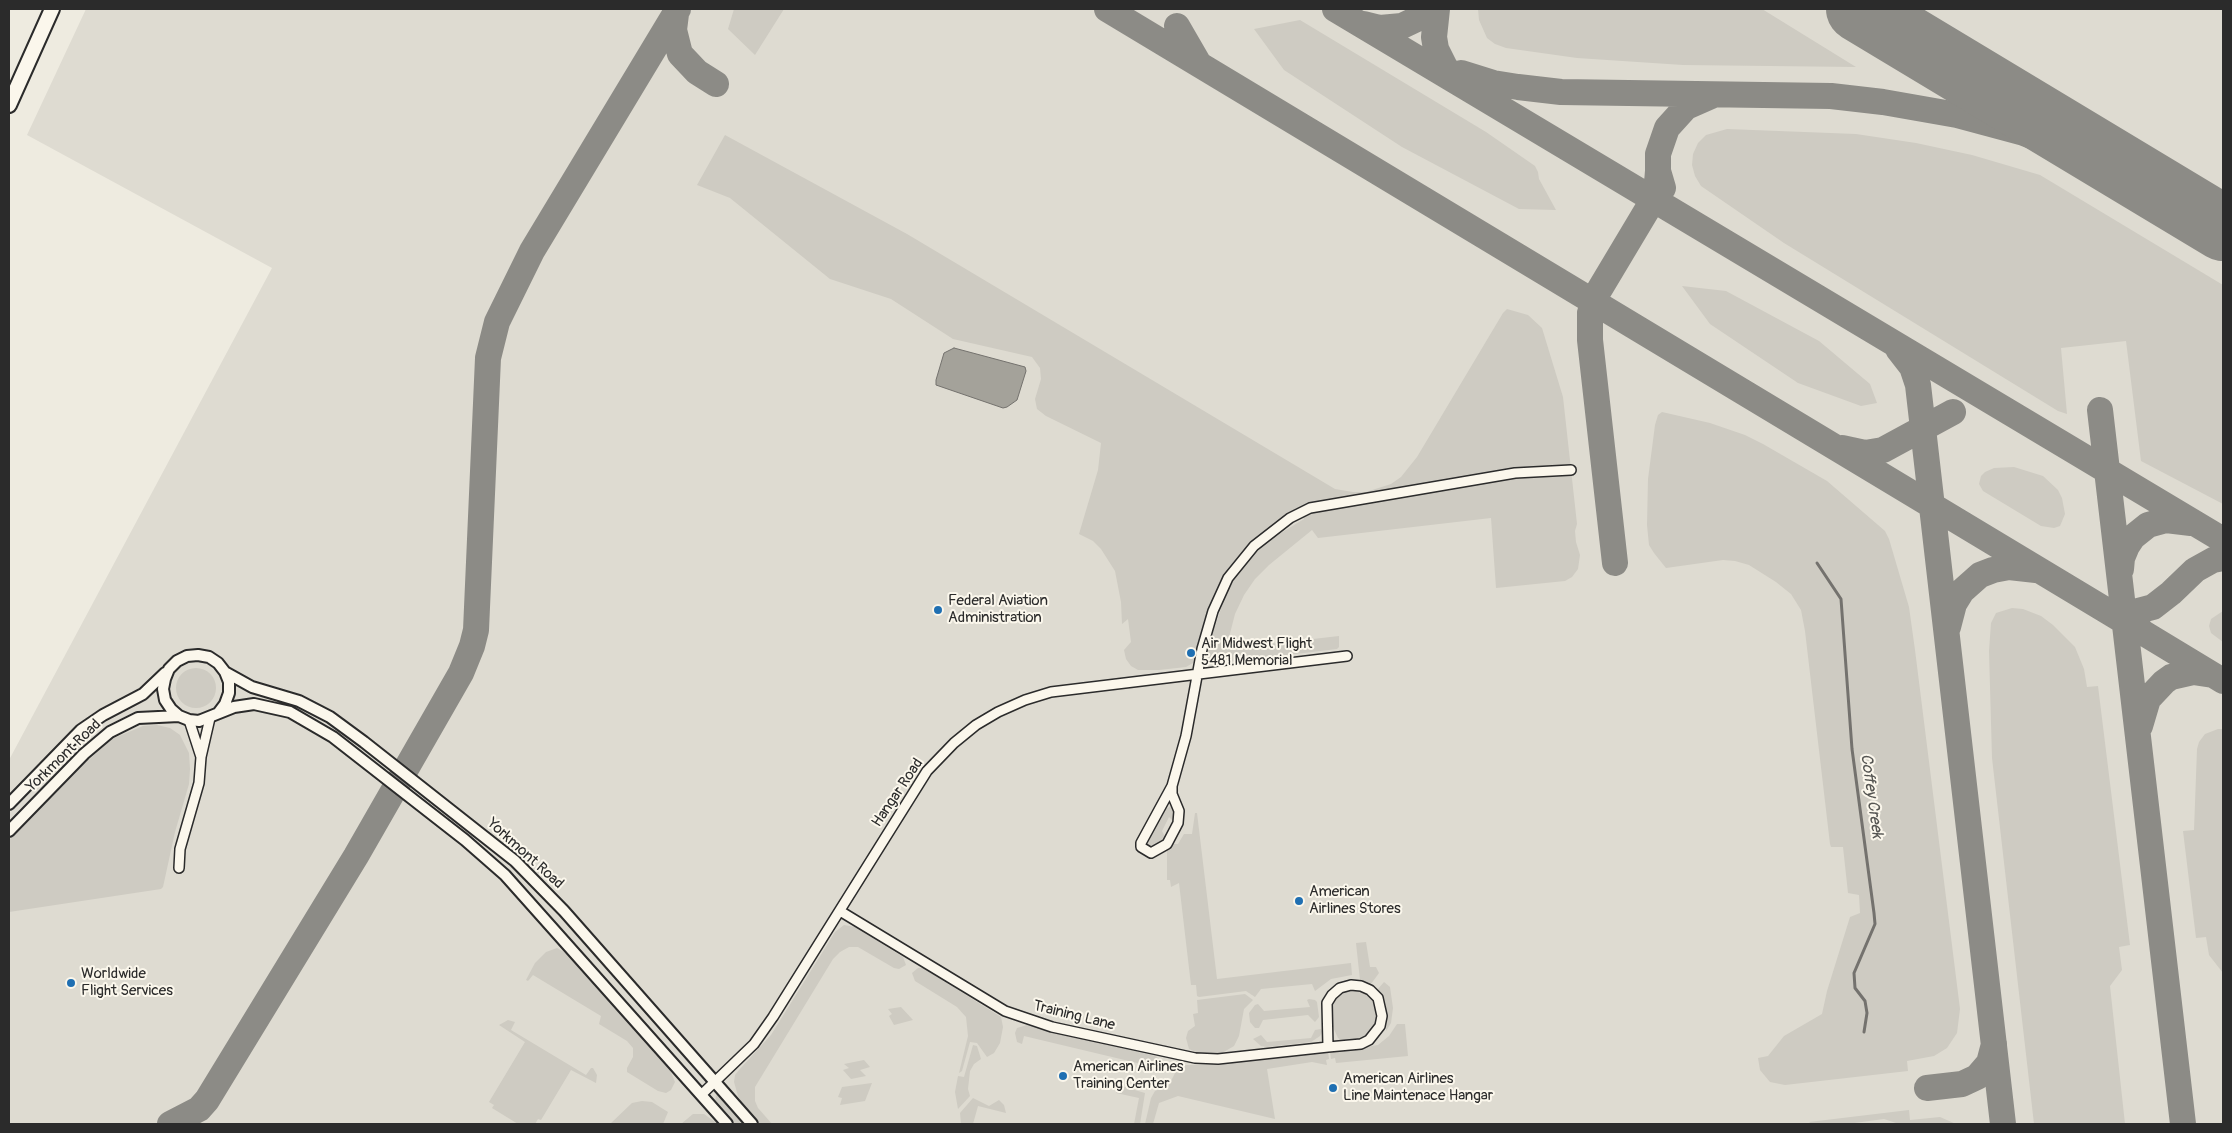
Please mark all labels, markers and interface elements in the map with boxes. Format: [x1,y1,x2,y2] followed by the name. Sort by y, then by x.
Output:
[948,592,1048,627] place label: Federal Aviation Administration
[932,604,944,616] marker: Federal Aviation Administration
[1201,635,1312,670] place label: Air Midwest Flight 5481 Memorial
[1185,647,1197,659] marker: Air Midwest Flight 5481 Memorial
[23,716,105,796] street label: Yorkmont Road
[1856,753,1886,839] water label: Coffey Creek
[869,755,927,831] street label: Hangar Road
[483,815,567,893] street label: Yorkmont Road
[1309,883,1401,918] place label: American Airlines Stores
[1293,895,1305,907] marker: American Airlines Stores
[81,965,173,1000] place label: Worldwide Flight Services
[65,977,77,989] marker: Worldwide Flight Services
[1031,997,1117,1035] street label: Training Lane
[1073,1058,1184,1093] place label: American Airlines Training Center
[1057,1070,1069,1082] marker: American Airlines Training Center
[1343,1070,1493,1105] place label: American Airlines Line Maintenace Hangar
[1327,1082,1339,1094] marker: American Airlines Line Maintenace Hangar

